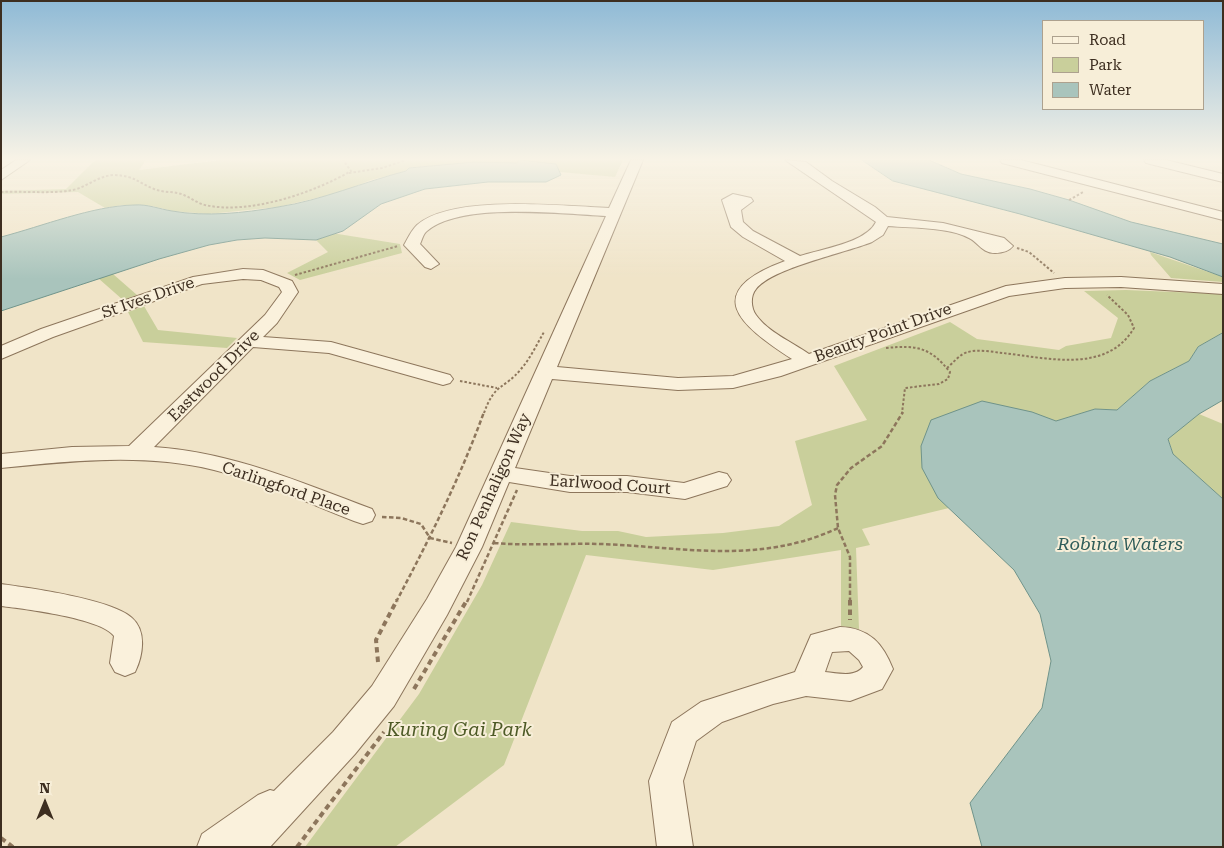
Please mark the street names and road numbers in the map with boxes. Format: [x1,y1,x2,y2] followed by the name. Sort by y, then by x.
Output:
[99,273,197,323] street label: St Ives Drive
[812,299,954,367] street label: Beauty Point Drive
[164,326,264,426] street label: Eastwood Drive
[453,410,535,564] street label: Ron Penhaligon Way
[219,458,353,520] street label: Carlingford Place
[549,471,671,499] street label: Earlwood Court

